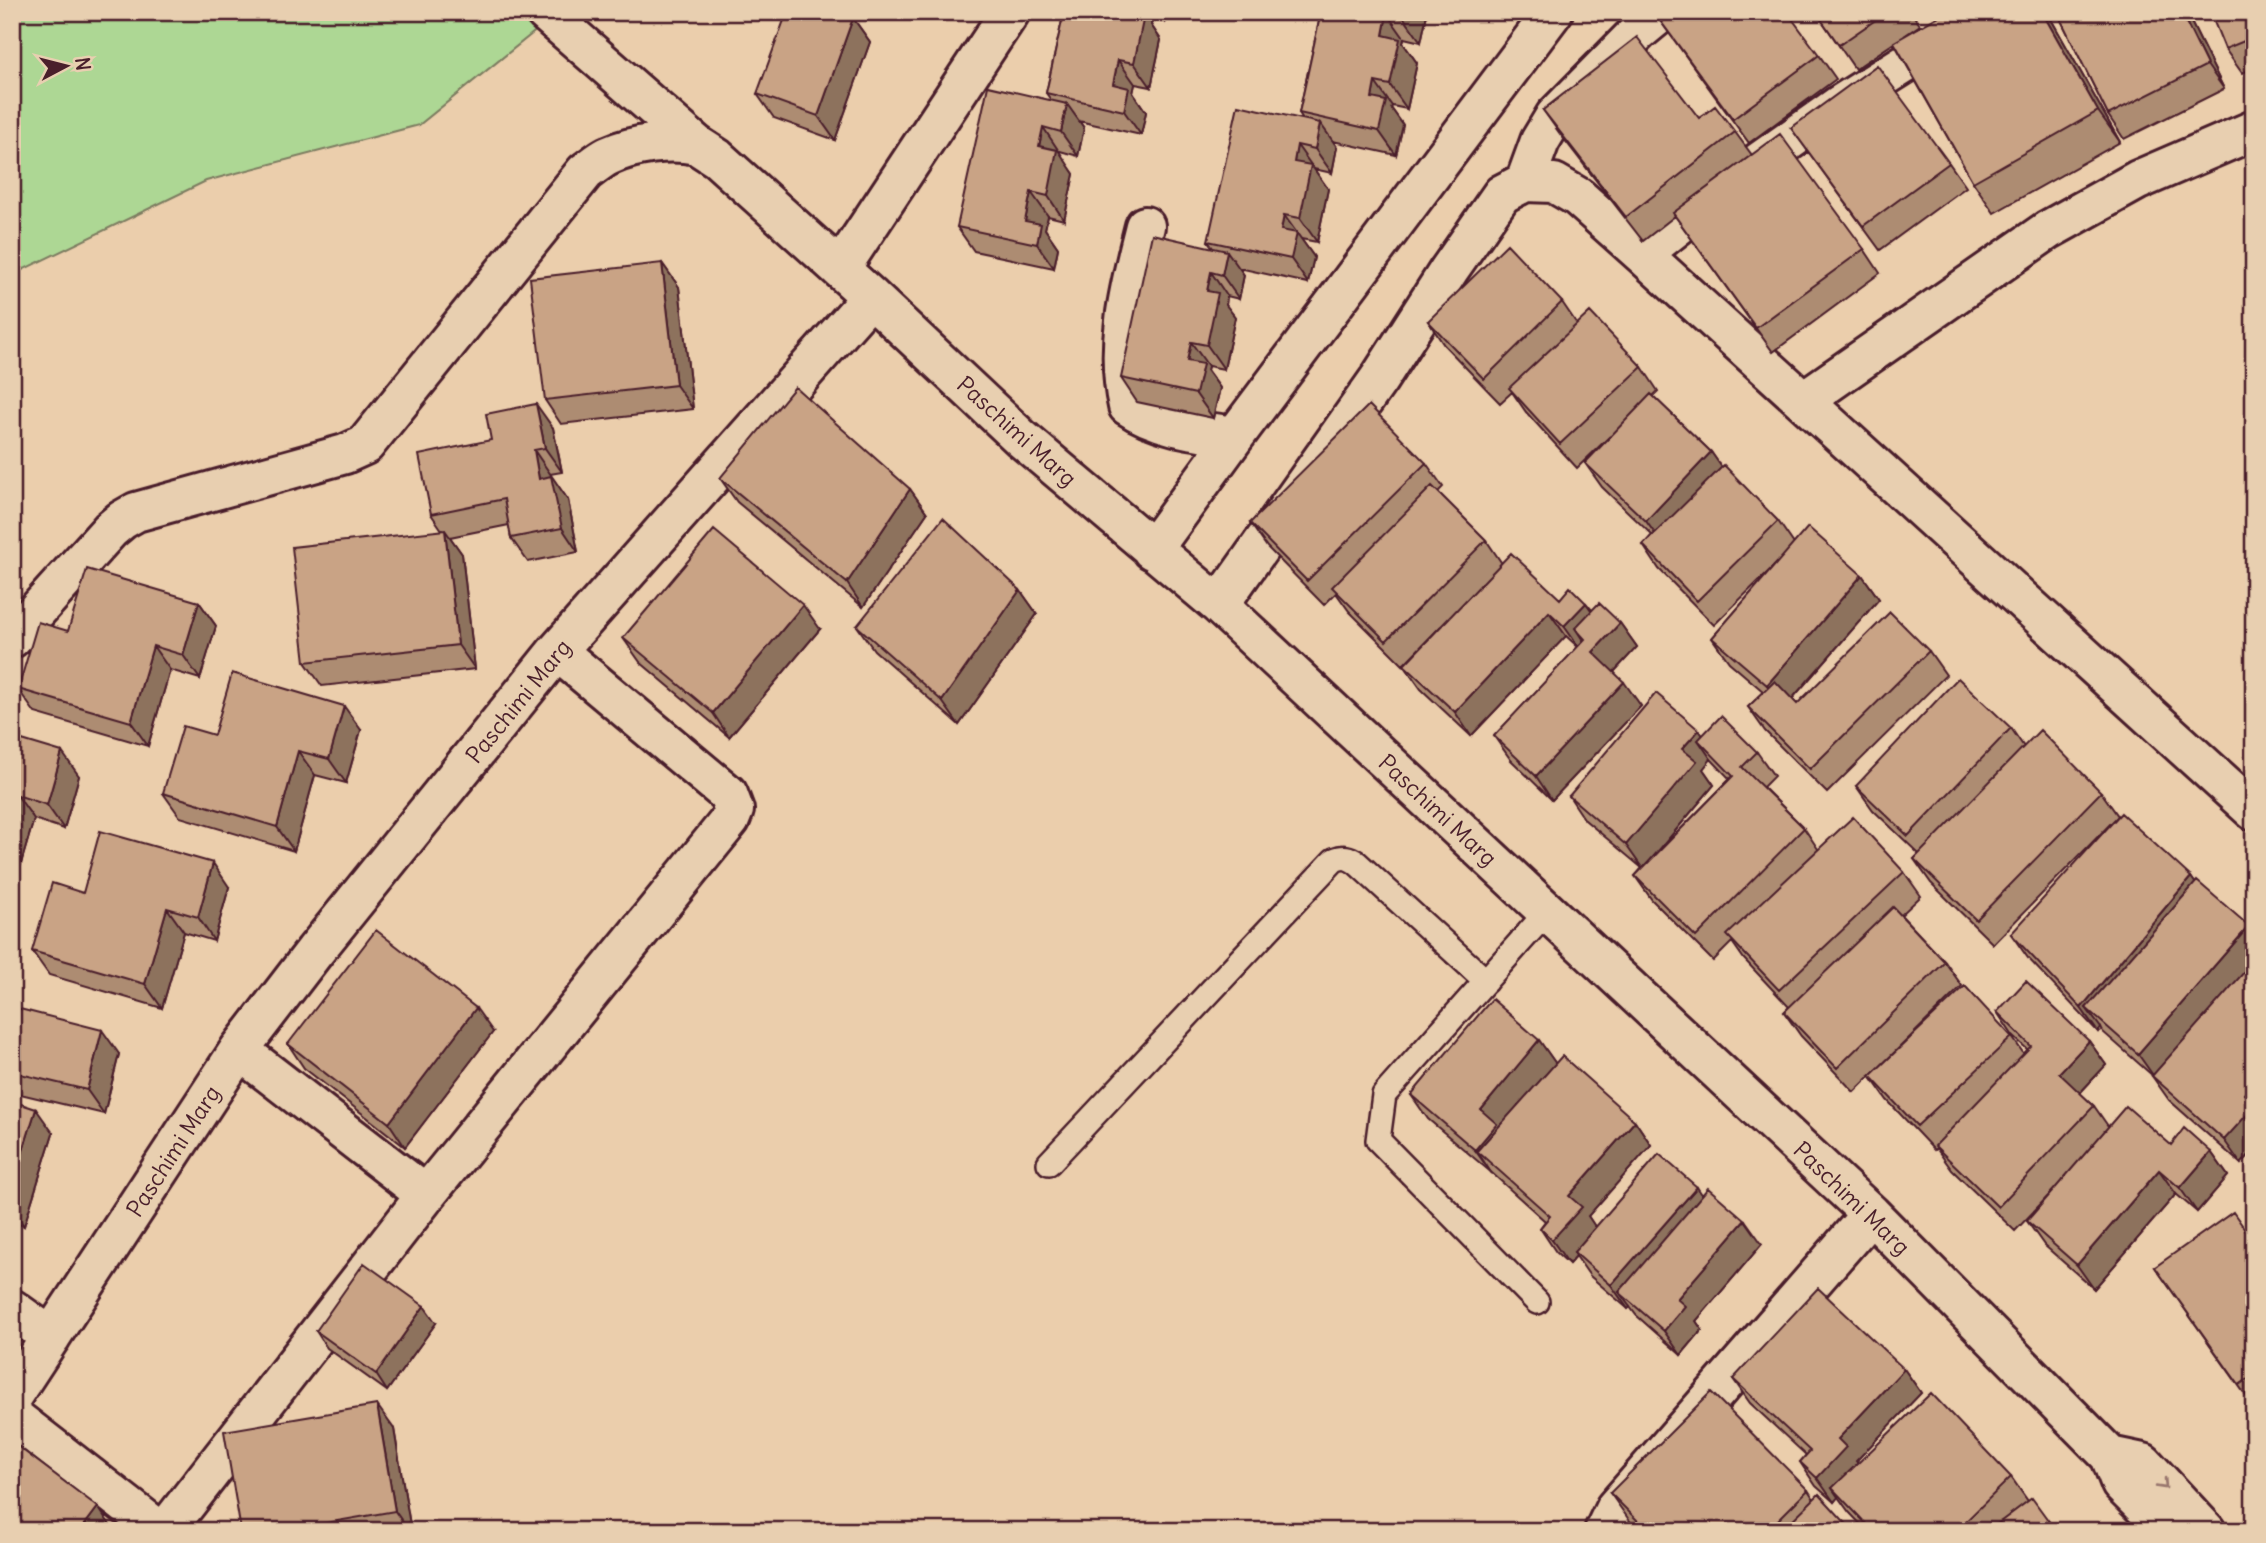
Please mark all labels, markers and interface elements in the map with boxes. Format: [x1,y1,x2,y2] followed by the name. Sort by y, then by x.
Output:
[32,32,102,102] north arrow
[70,56,96,72] text: N
[951,370,1083,492] street label: Paschimi Marg
[459,633,577,769] street label: Paschimi Marg
[1373,748,1503,872] street label: Paschimi Marg
[120,1080,226,1222] street label: Paschimi Marg
[1787,1135,1917,1261] street label: Paschimi Marg
[2155,1477,2167,1490] one-way arrow

